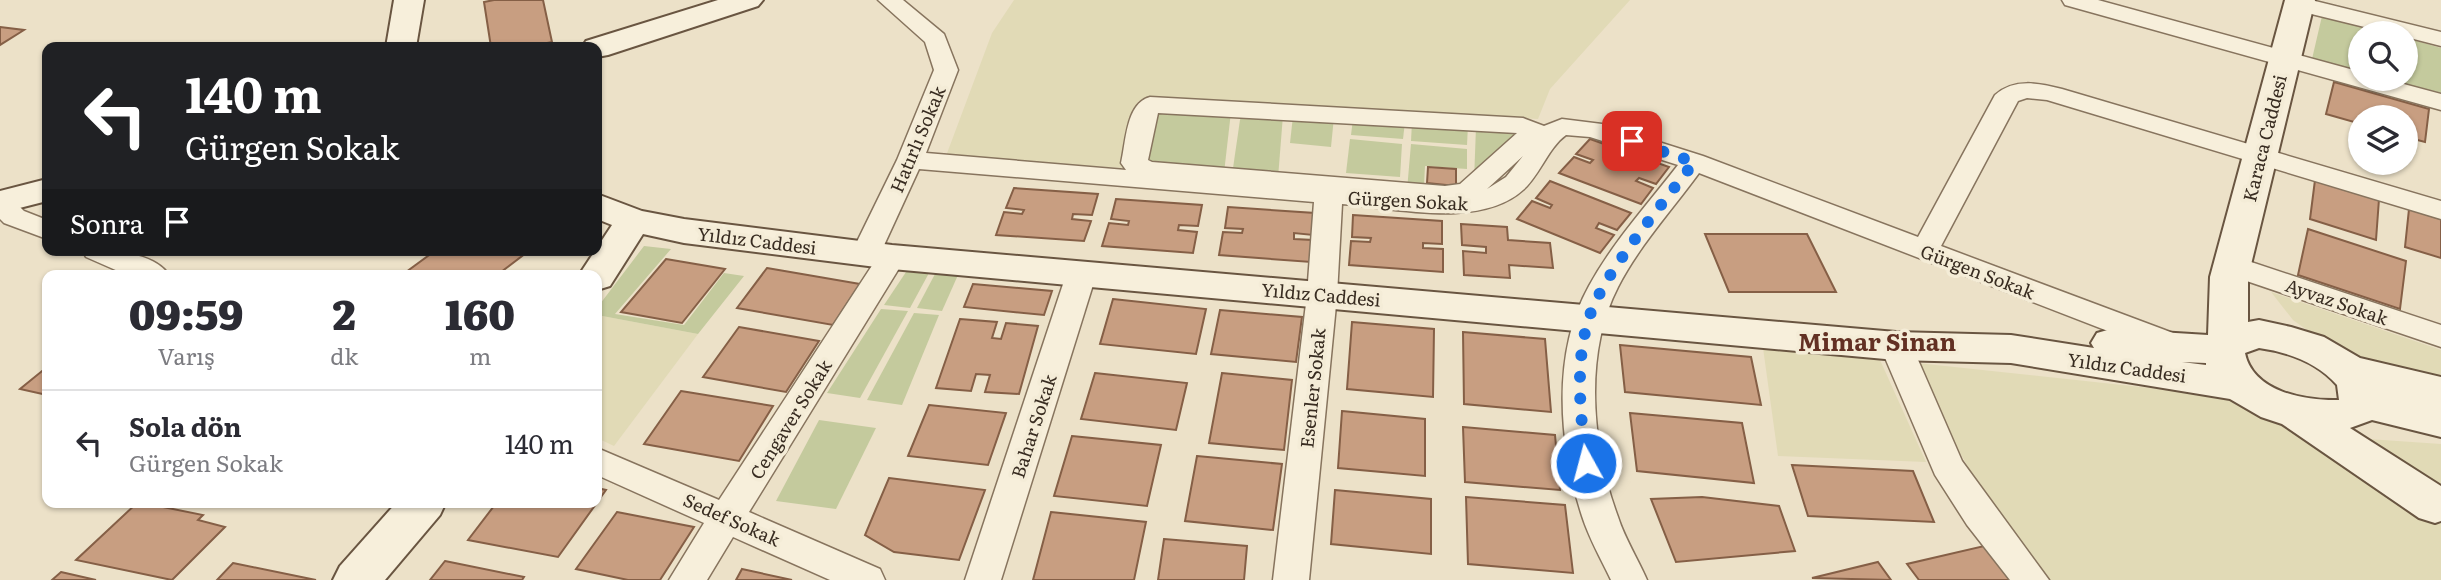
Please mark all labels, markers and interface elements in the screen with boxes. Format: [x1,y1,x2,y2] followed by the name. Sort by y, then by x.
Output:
[2348,21,2418,175] map controls
[2348,21,2418,91] button: search
[185,55,322,128] text: 140 m
[70,70,161,161] icon: left
[2235,72,2293,204] street label: Karaca Caddesi
[882,81,952,197] street label: Hatırlı Sokak
[2348,105,2418,175] button: layers
[1602,111,1662,171] pin
[185,122,399,170] text: Gürgen Sokak
[1613,122,1651,160] icon: arrive
[1347,183,1470,217] street label: Gürgen Sokak
[70,203,144,242] text: Sonra
[158,203,196,241] icon: arrive
[696,219,818,261] street label: Yıldız Caddesi
[1917,237,2040,306] street label: Gürgen Sokak
[2282,271,2393,332] street label: Ayvaz Sokak
[1260,275,1382,313] street label: Yıldız Caddesi
[129,281,243,343] text: 09:59
[333,281,356,343] text: 2
[445,281,515,343] text: 160
[1798,323,1956,358] district label: Mimar Sinan
[1292,326,1332,449] street label: Esenler Sokak
[158,338,214,372] text: Varış
[330,338,358,372] text: dk
[469,338,491,372] text: m
[2066,345,2188,389] street label: Yıldız Caddesi
[742,353,838,484] street label: Cengaver Sokak
[1004,370,1063,481] street label: Bahar Sokak
[129,406,242,445] text: Sola dön
[505,423,574,462] text: 140 m
[70,424,108,462] icon: left
[1549,426,1623,500] position arrow
[129,445,283,479] text: Gürgen Sokak
[679,486,786,553] street label: Sedef Sokak

